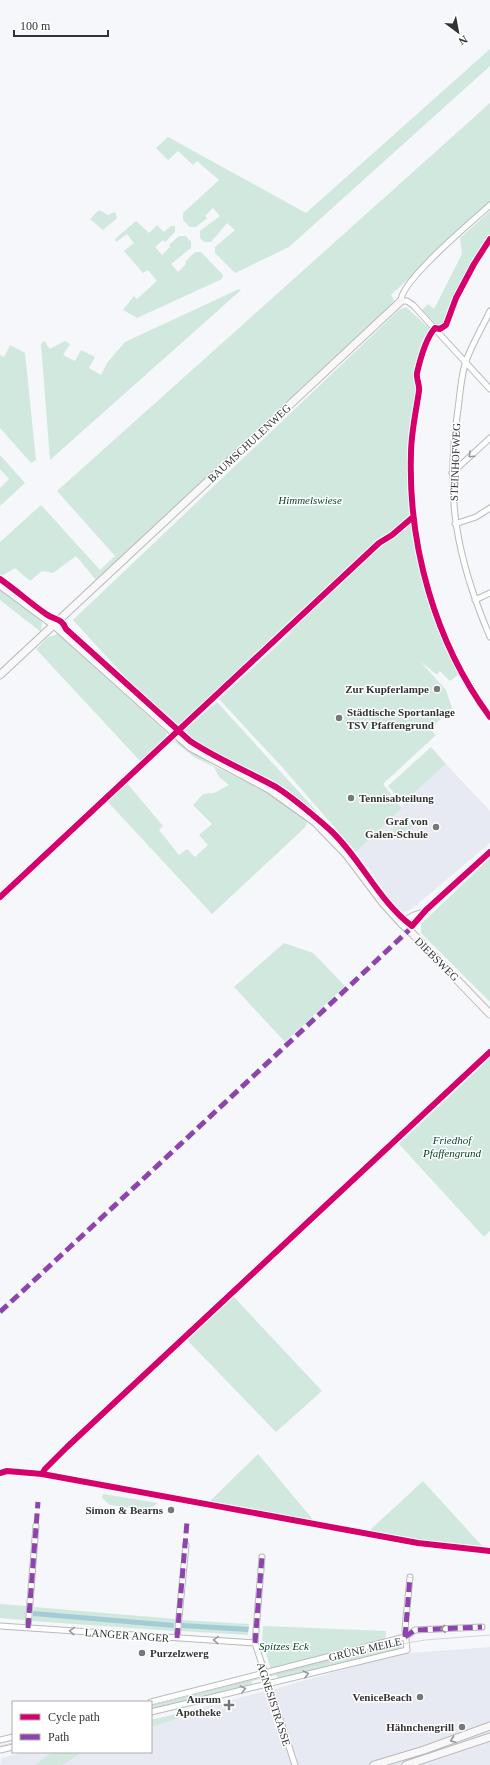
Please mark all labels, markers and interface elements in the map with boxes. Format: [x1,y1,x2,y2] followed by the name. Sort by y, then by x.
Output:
[14,12,108,38] scale bar
[438,12,478,52] north arrow
[20,19,51,33] text: 100 m
[457,33,470,48] text: N
[205,401,293,484] street label: BAUMSCHULENWEG
[448,423,462,501] street label: STEINHOFWEG
[468,450,476,458] one-way arrow
[277,494,342,506] park label: Himmelswiese
[345,683,429,695] place label: Zur Kupferlampe
[432,684,442,694] marker: Zur Kupferlampe
[347,706,455,731] place label: Städtische Sportanlage TSV Pfaffengrund
[334,713,344,723] marker: Städtische Sportanlage TSV Pfaffengrund
[359,792,434,804] place label: Tennisabteilung
[346,793,356,803] marker: Tennisabteilung
[365,815,428,840] place label: Graf von Galen-Schule
[431,822,441,832] marker: Graf von Galen-Schule
[413,935,461,983] street label: DIEBSWEG
[422,1134,482,1159] park label: Friedhof Pfaffengrund
[85,1504,164,1516] place label: Simon & Bearns
[166,1505,176,1515] marker: Simon & Bearns
[440,1624,446,1633] one-way arrow
[84,1626,170,1644] street label: LANGER ANGER
[69,1627,75,1636] one-way arrow
[327,1635,403,1663] street label: GRÜNE MEILE
[213,1636,219,1645] one-way arrow
[259,1640,310,1652] park label: Spitzes Eck
[150,1647,209,1659] place label: Purzelzwerg
[137,1648,147,1658] marker: Purzelzwerg
[255,1661,293,1748] street label: AGNESISTRASSE
[302,1671,309,1679] one-way arrow
[240,1686,246,1694] one-way arrow
[353,1691,412,1703] place label: VeniceBeach
[415,1692,425,1702] marker: VeniceBeach
[176,1693,221,1718] place label: Aurum Apotheke
[224,1700,234,1710] marker: Aurum Apotheke
[12,1701,152,1753] legend
[48,1710,100,1724] text: Cycle path
[386,1721,454,1733] place label: Hähnchengrill
[457,1722,467,1732] marker: Hähnchengrill
[48,1730,69,1744] text: Path
[450,1735,457,1743] one-way arrow

